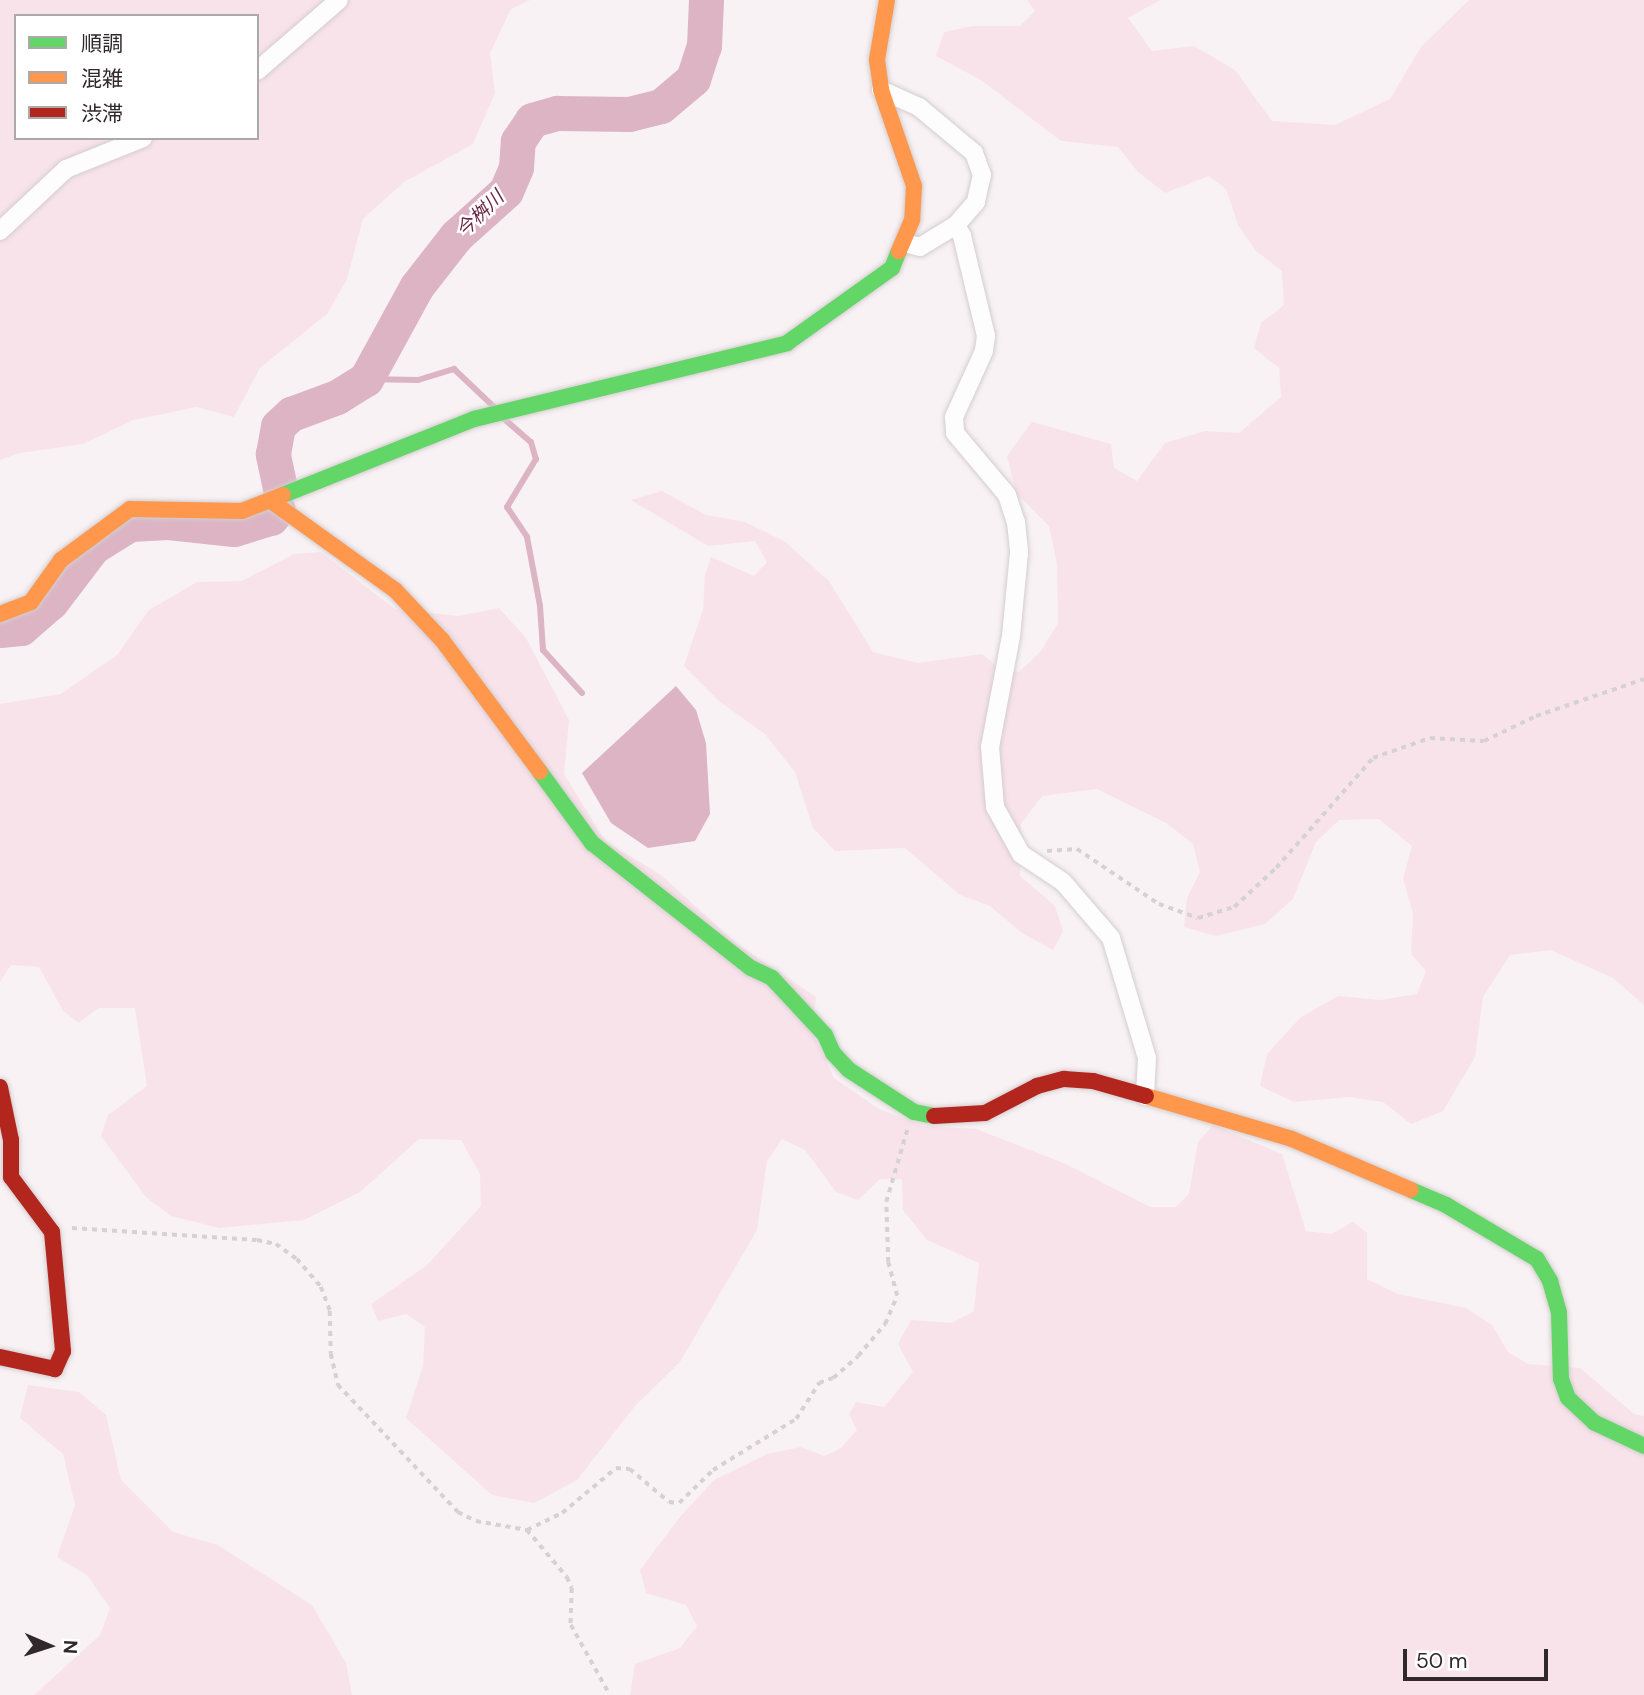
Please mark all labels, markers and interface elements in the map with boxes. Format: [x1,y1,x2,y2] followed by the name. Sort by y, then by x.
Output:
[14,14,259,140] legend
[81,30,123,58] text: 順調
[81,65,123,93] text: 混雑
[81,100,123,128] text: 渋滞
[452,186,508,242] water label: 今桝川
[14,1611,84,1681] north arrow
[1406,1636,1551,1680] scale bar
[58,1640,83,1655] text: N
[1416,1647,1467,1675] text: 50 m

